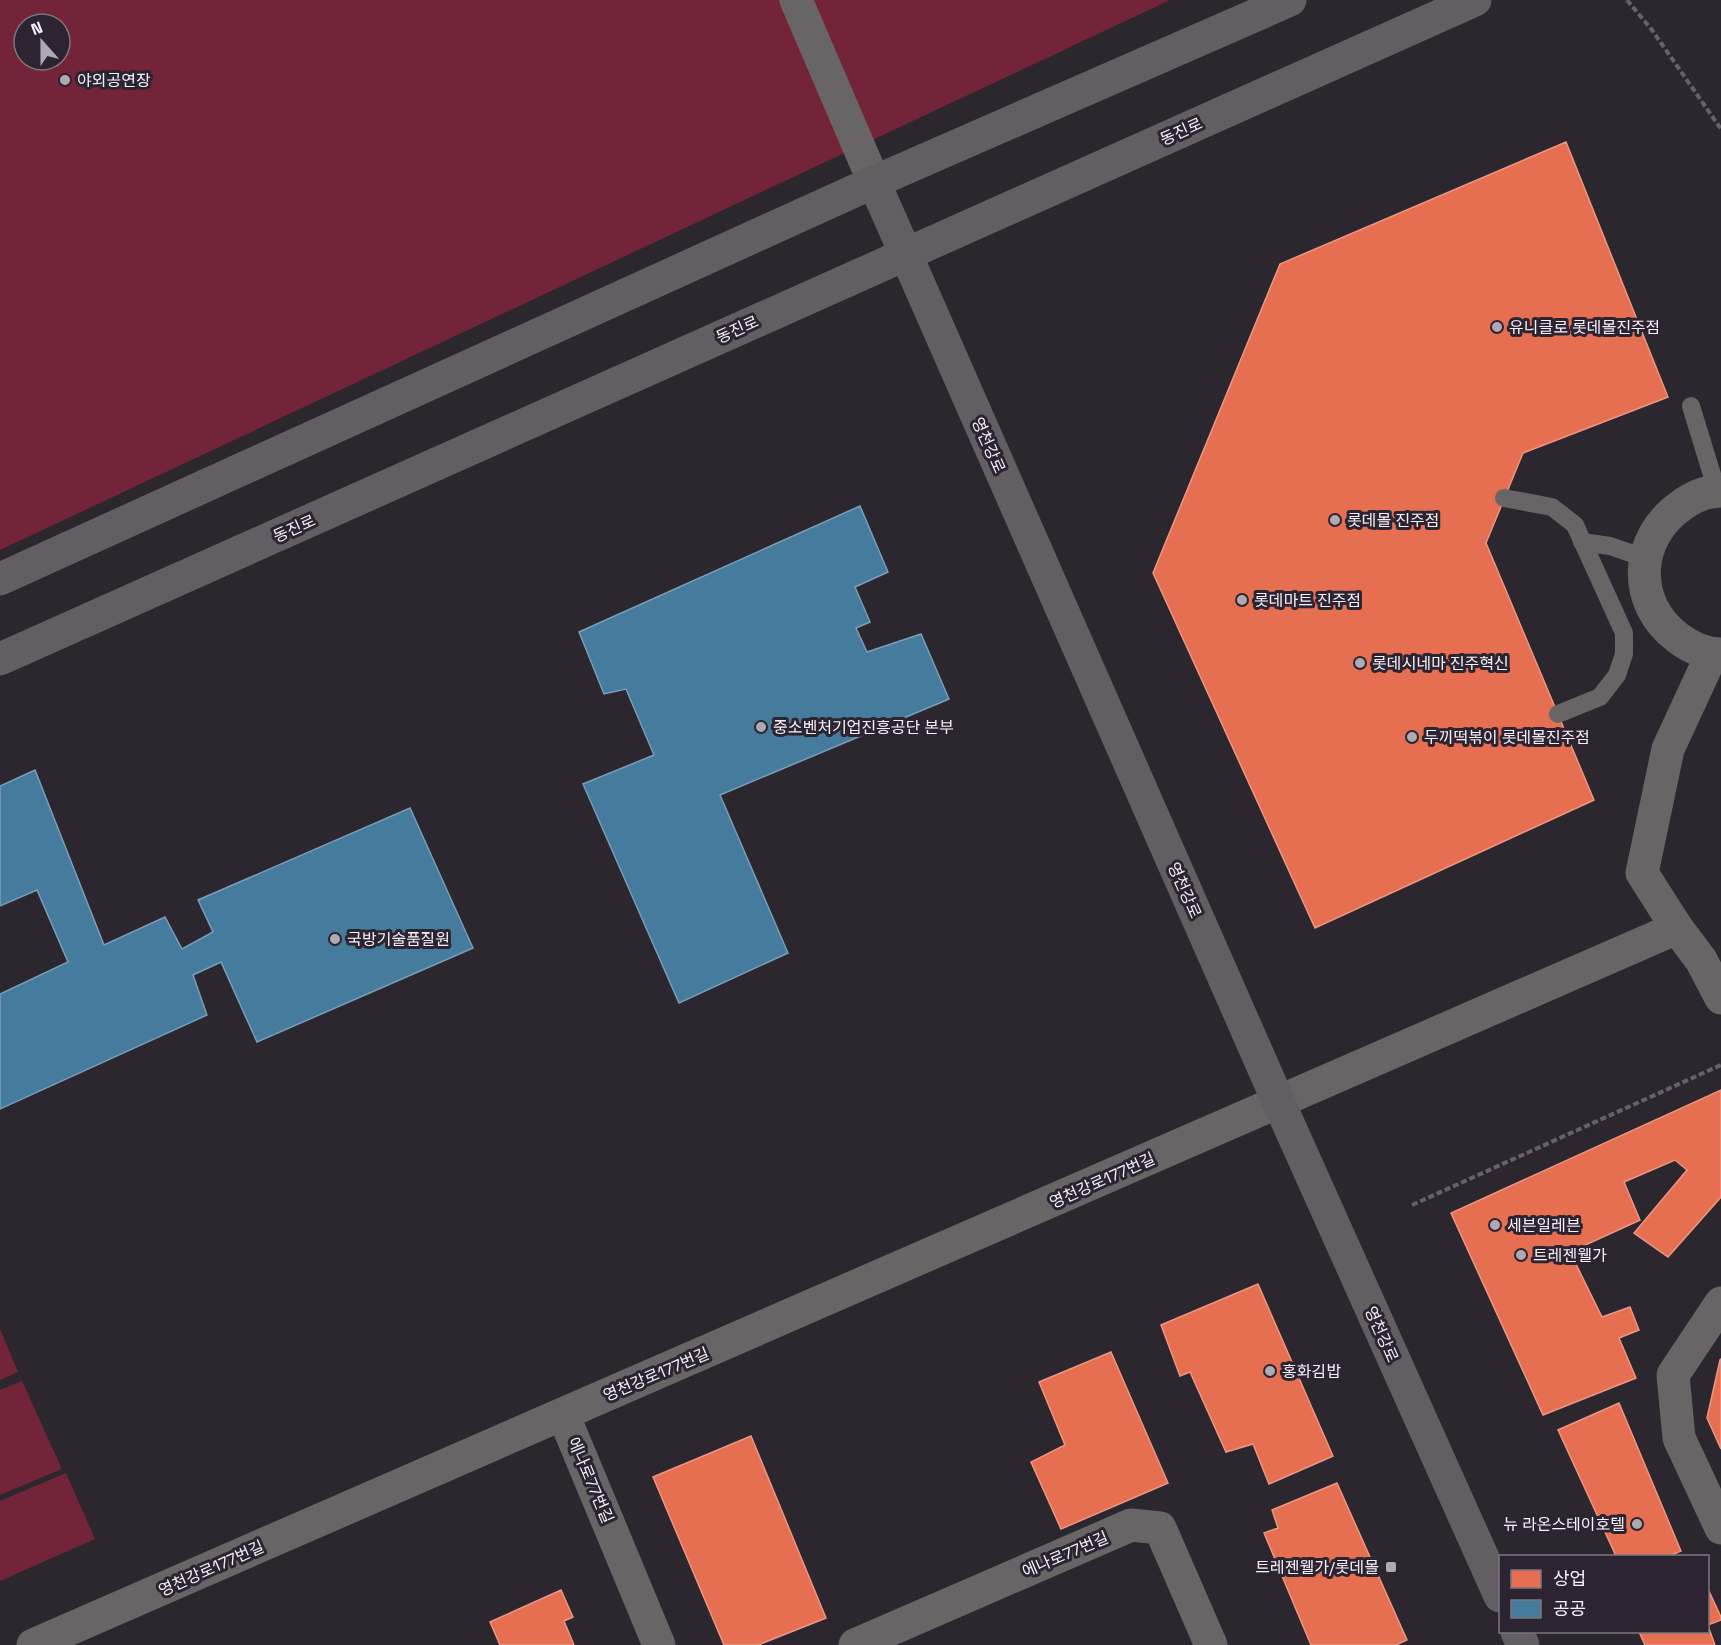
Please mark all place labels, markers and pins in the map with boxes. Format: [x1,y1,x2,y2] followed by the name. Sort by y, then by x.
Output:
[77,70,151,91] place label: 야외공연장
[58,73,72,87] marker: 야외공연장
[1509,317,1660,338] place label: 유니클로 롯데몰진주점
[1490,320,1504,334] marker: 유니클로 롯데몰진주점
[1347,510,1439,531] place label: 롯데몰 진주점
[1328,513,1342,527] marker: 롯데몰 진주점
[1254,590,1361,611] place label: 롯데마트 진주점
[1235,593,1249,607] marker: 롯데마트 진주점
[1372,653,1509,674] place label: 롯데시네마 진주혁신
[1353,656,1367,670] marker: 롯데시네마 진주혁신
[773,717,954,738] place label: 중소벤처기업진흥공단 본부
[754,720,768,734] marker: 중소벤처기업진흥공단 본부
[1424,727,1590,748] place label: 두끼떡볶이 롯데몰진주점
[1405,730,1419,744] marker: 두끼떡볶이 롯데몰진주점
[347,929,450,950] place label: 국방기술품질원
[328,932,342,946] marker: 국방기술품질원
[1507,1215,1581,1236] place label: 세븐일레븐
[1488,1218,1502,1232] marker: 세븐일레븐
[1533,1245,1607,1266] place label: 트레젠웰가
[1514,1248,1528,1262] marker: 트레젠웰가
[1282,1361,1341,1382] place label: 홍화김밥
[1263,1364,1277,1378] marker: 홍화김밥
[1503,1514,1625,1535] place label: 뉴 라온스테이호텔
[1630,1517,1644,1531] marker: 뉴 라온스테이호텔
[1255,1557,1379,1578] place label: 트레젠웰가/롯데몰
[1384,1560,1398,1574] marker: 트레젠웰가/롯데몰

